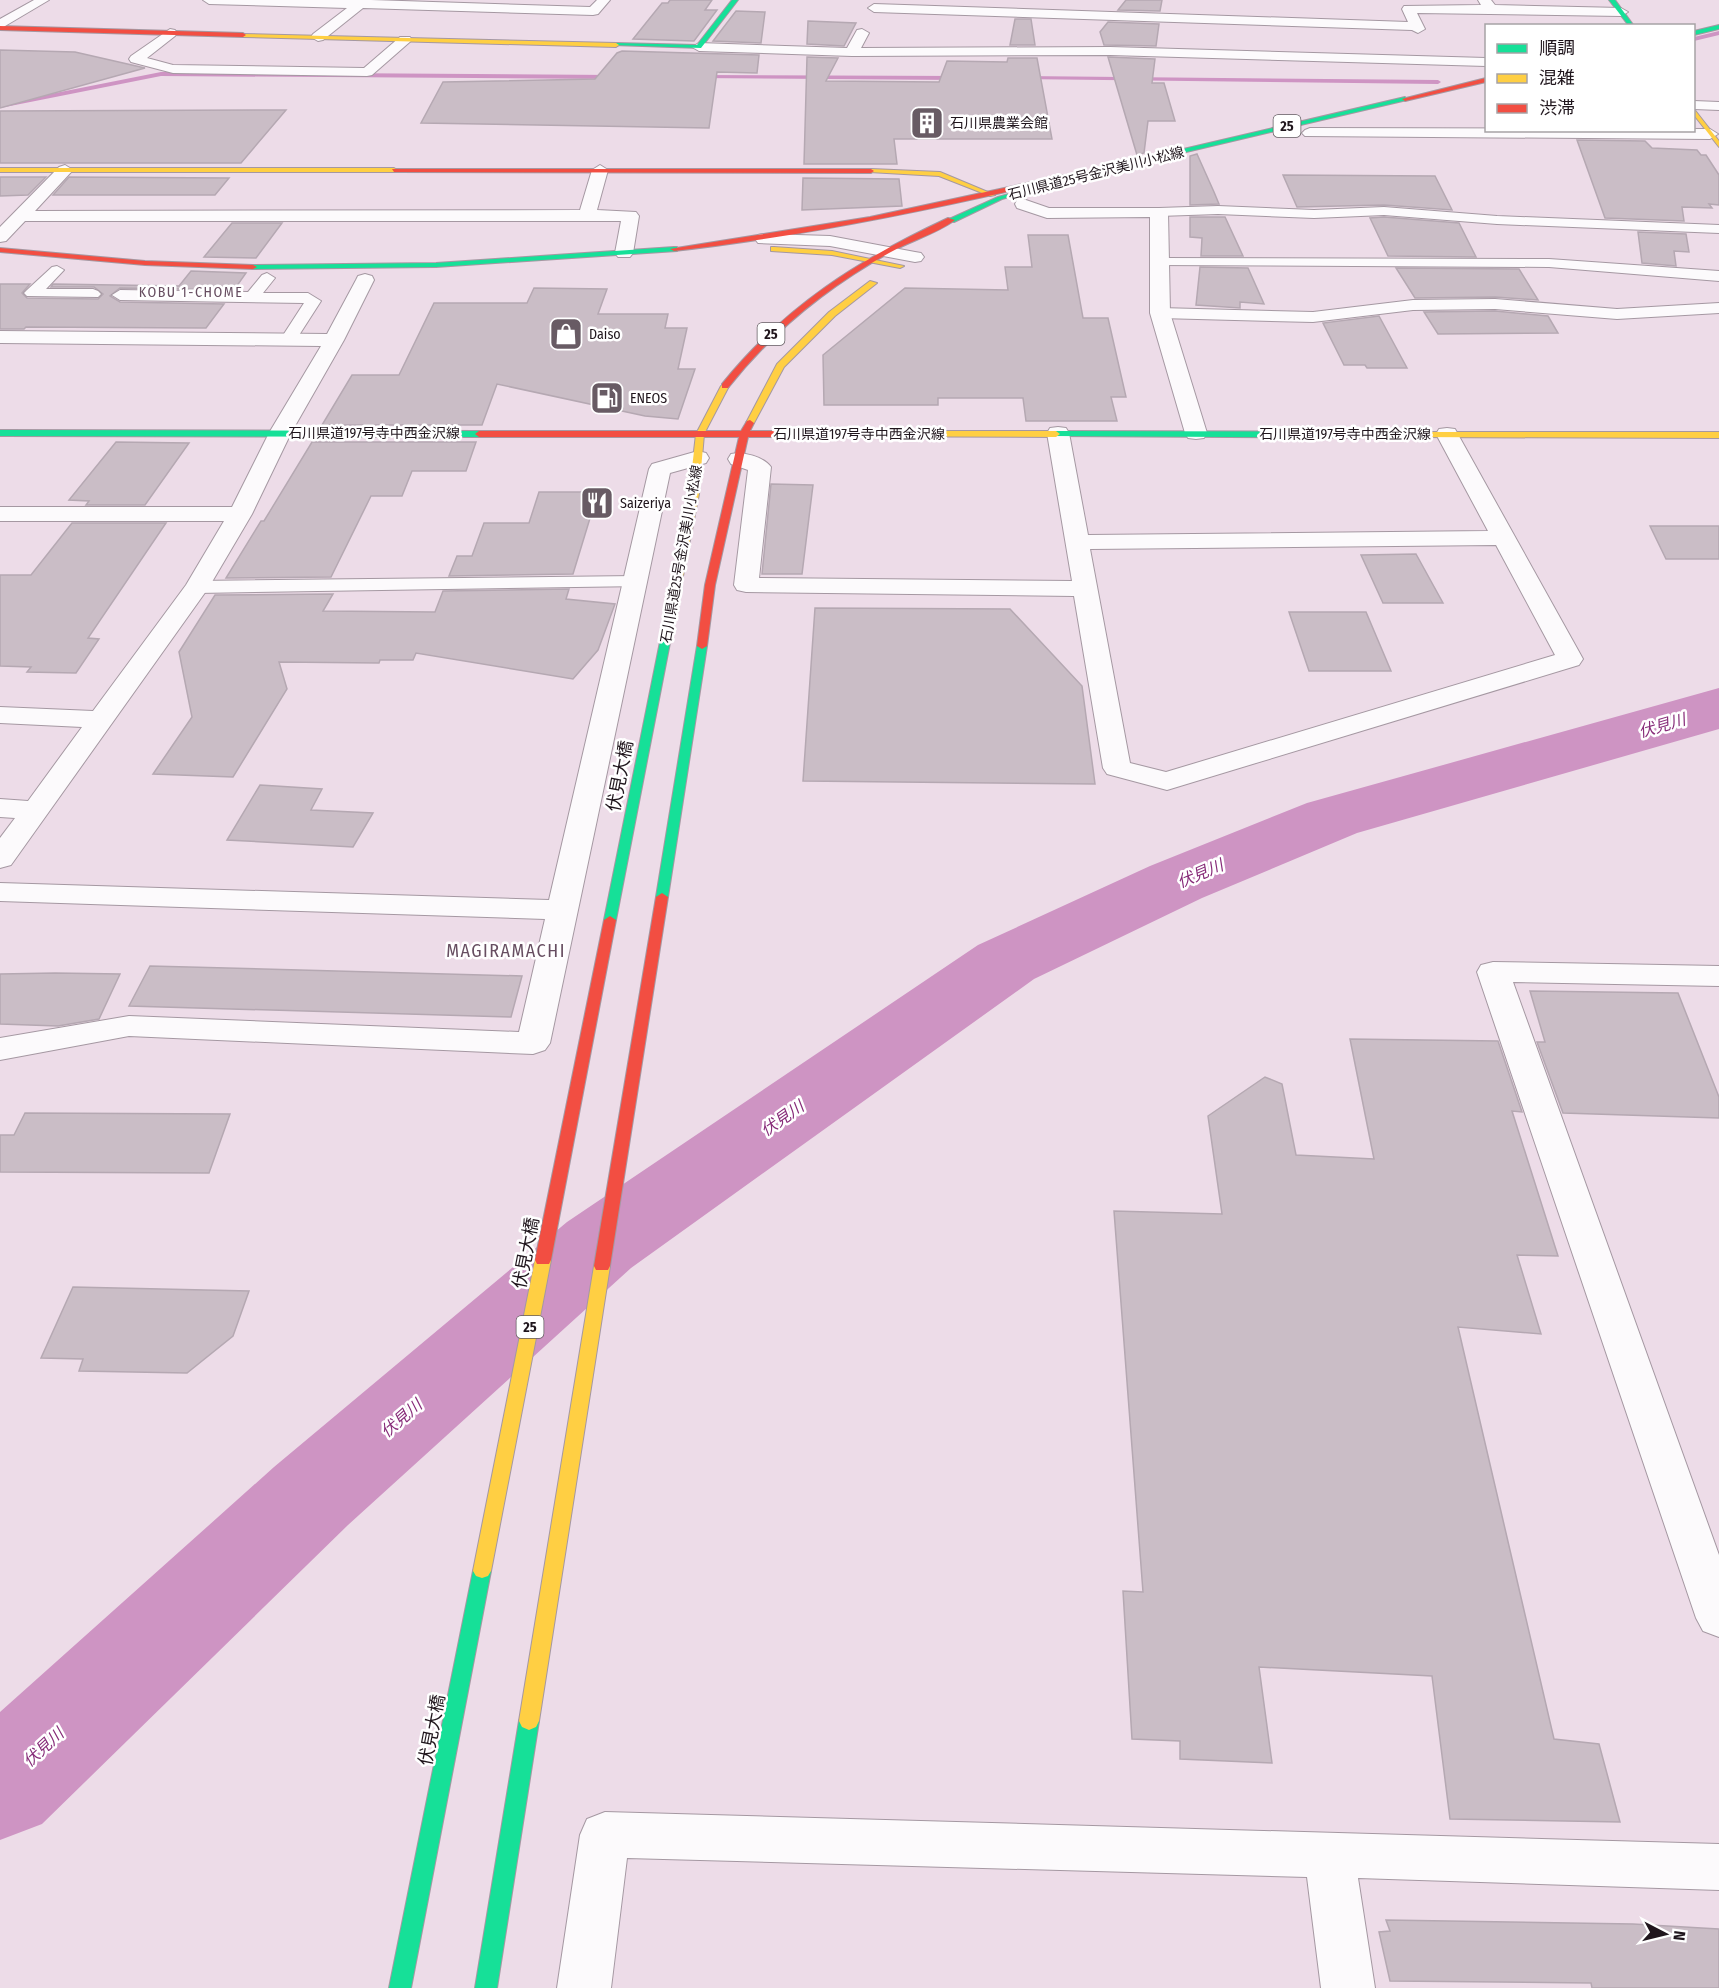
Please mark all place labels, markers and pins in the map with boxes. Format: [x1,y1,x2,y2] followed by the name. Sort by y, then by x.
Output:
[909,105,945,141] building icon: 石川県農業会館
[950,115,1048,132] place label: 石川県農業会館
[548,316,584,352] shop icon: Daiso
[589,326,621,343] place label: Daiso
[589,380,625,416] fuel station icon: ENEOS
[630,390,667,407] place label: ENEOS
[579,485,615,521] restaurant icon: Saizeriya
[620,495,671,512] place label: Saizeriya

